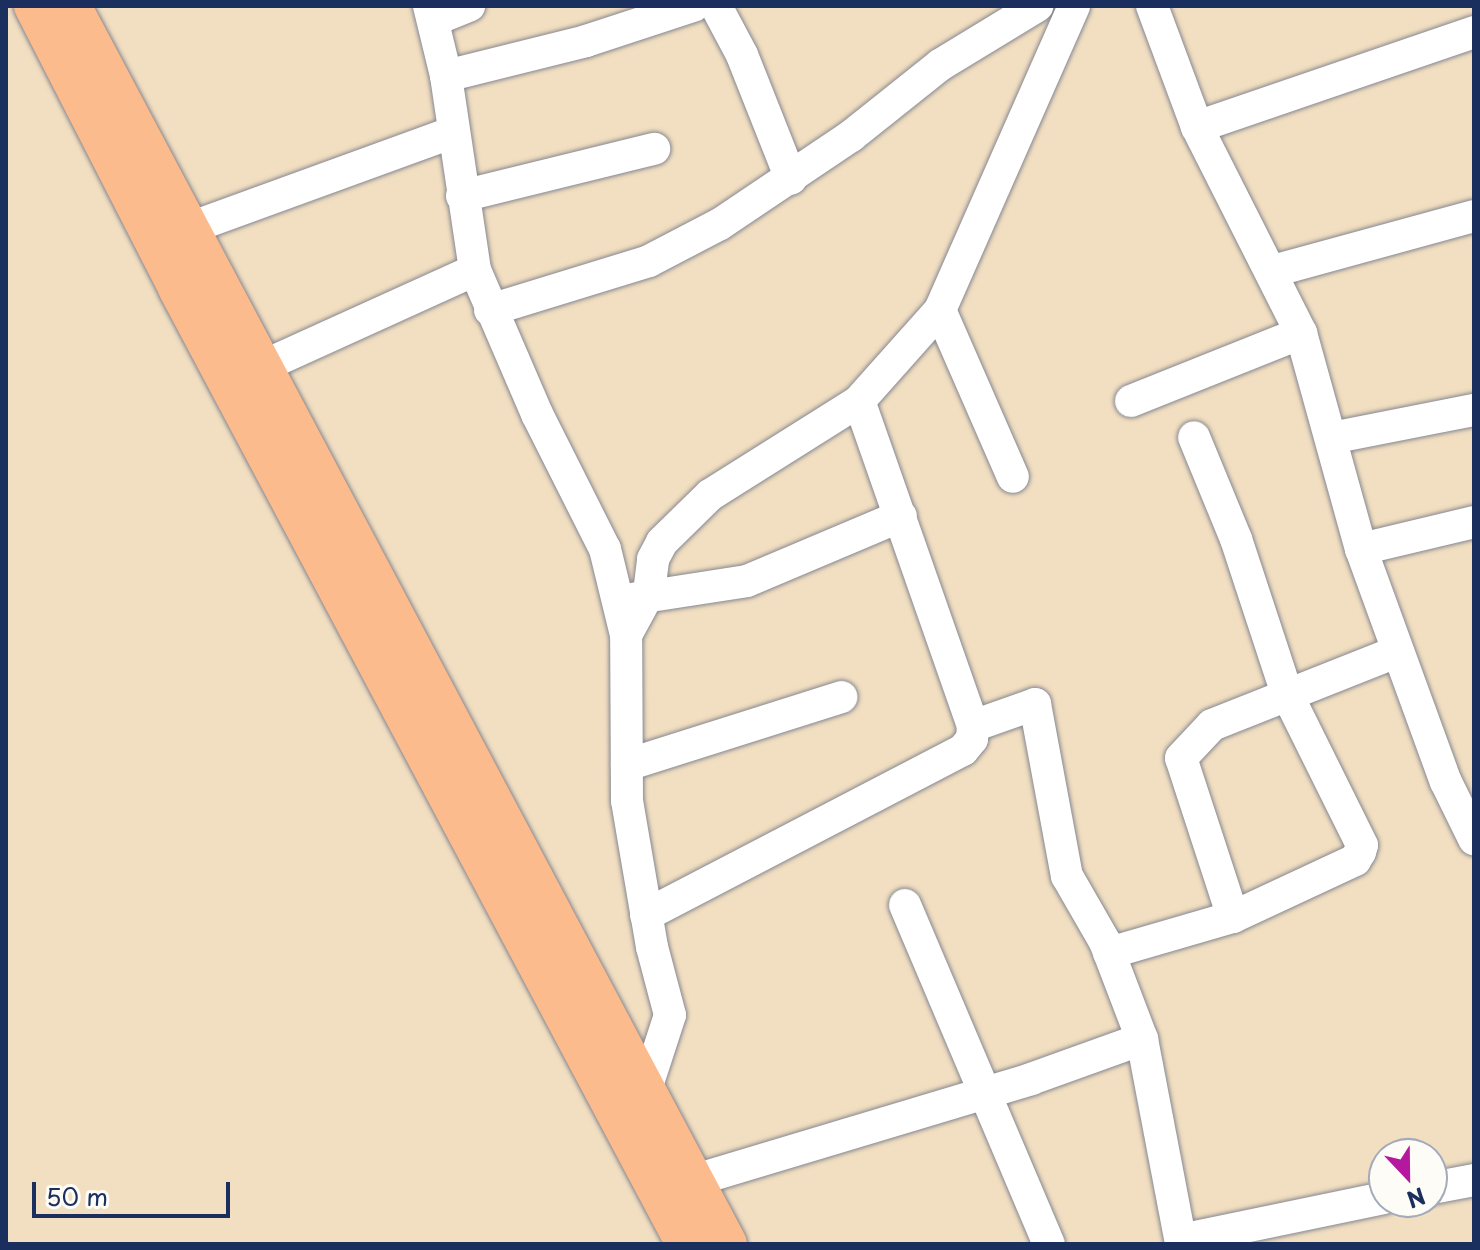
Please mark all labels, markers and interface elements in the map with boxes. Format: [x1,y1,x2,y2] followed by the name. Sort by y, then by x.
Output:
[1368,1138,1448,1218] north arrow
[36,1166,234,1216] scale bar
[46,1178,108,1214] text: 50 m
[1402,1180,1431,1217] text: N

